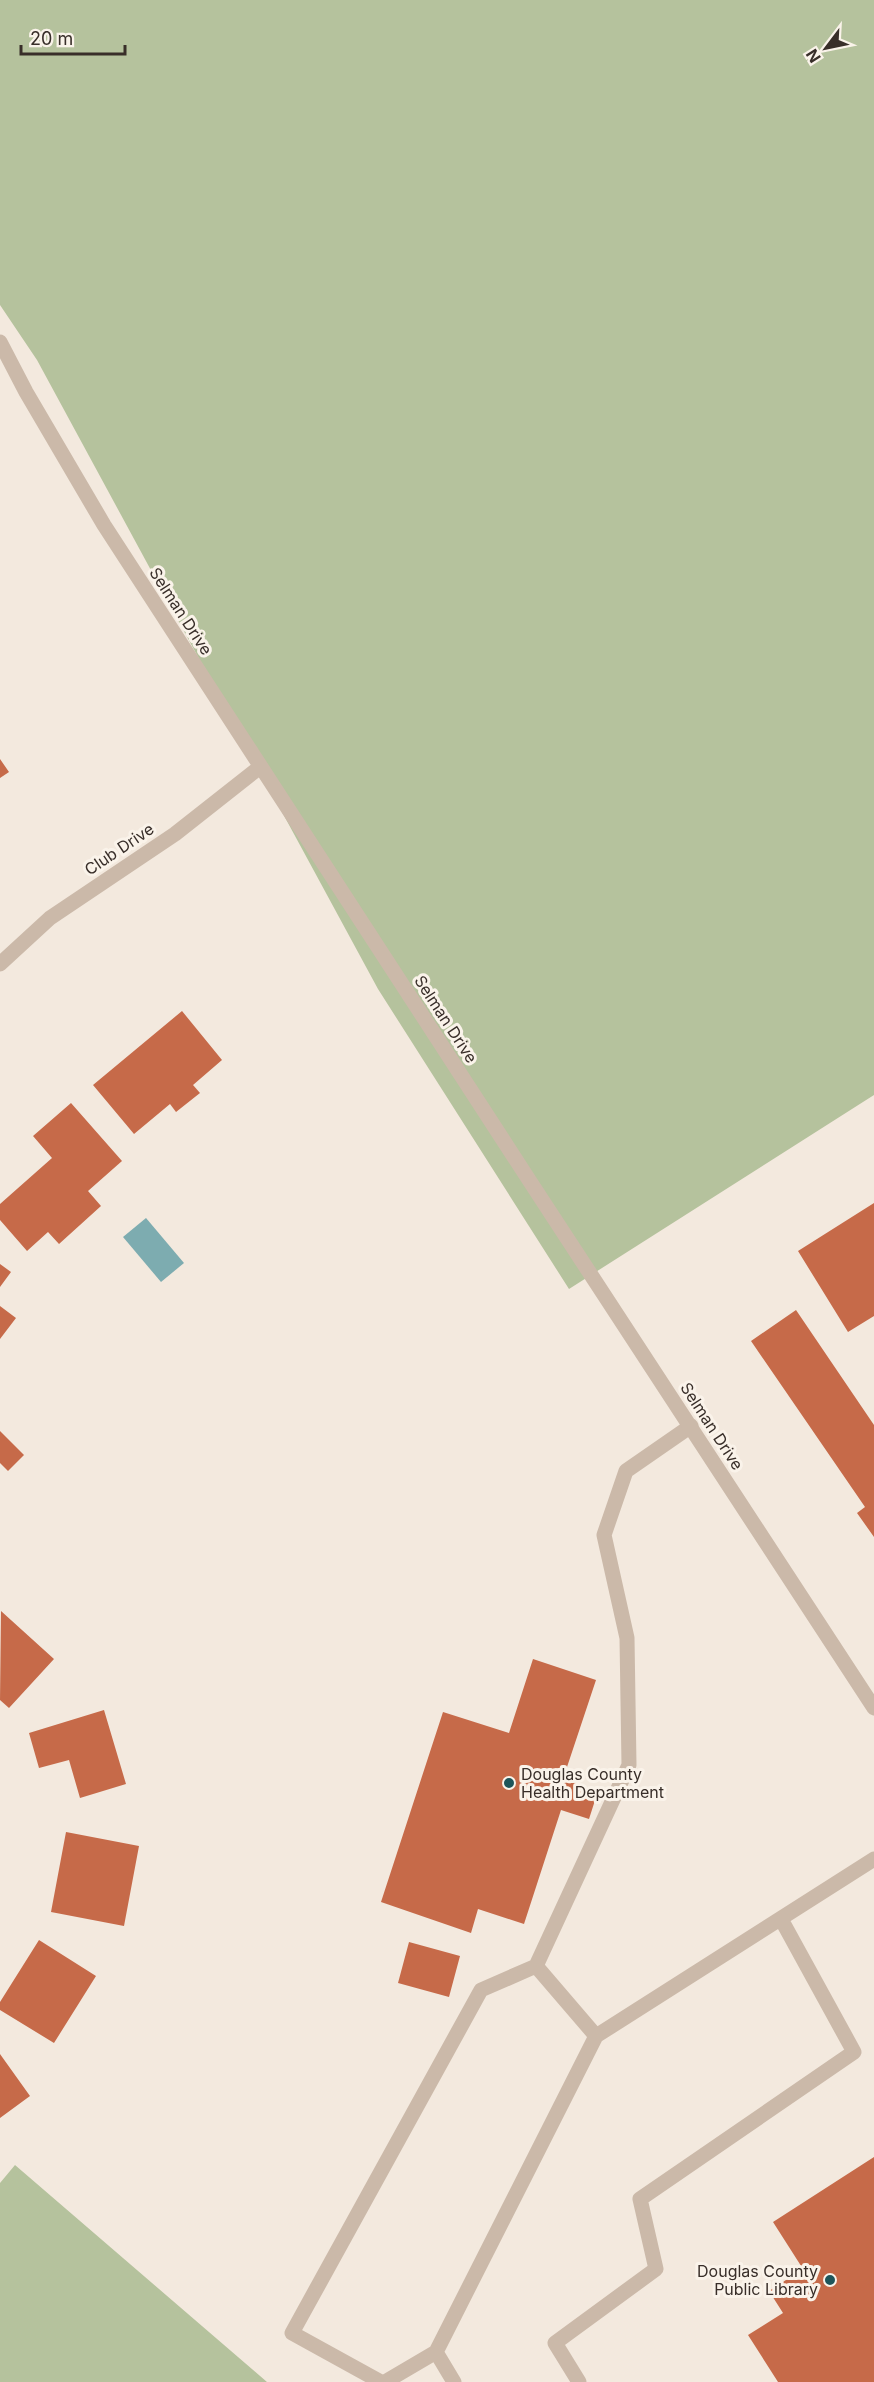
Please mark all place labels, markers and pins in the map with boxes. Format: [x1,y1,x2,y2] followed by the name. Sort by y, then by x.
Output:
[521,1764,664,1802] place label: Douglas County Health Department
[502,1776,516,1790] marker: Douglas County Health Department
[697,2261,818,2299] place label: Douglas County Public Library
[823,2273,837,2287] marker: Douglas County Public Library

